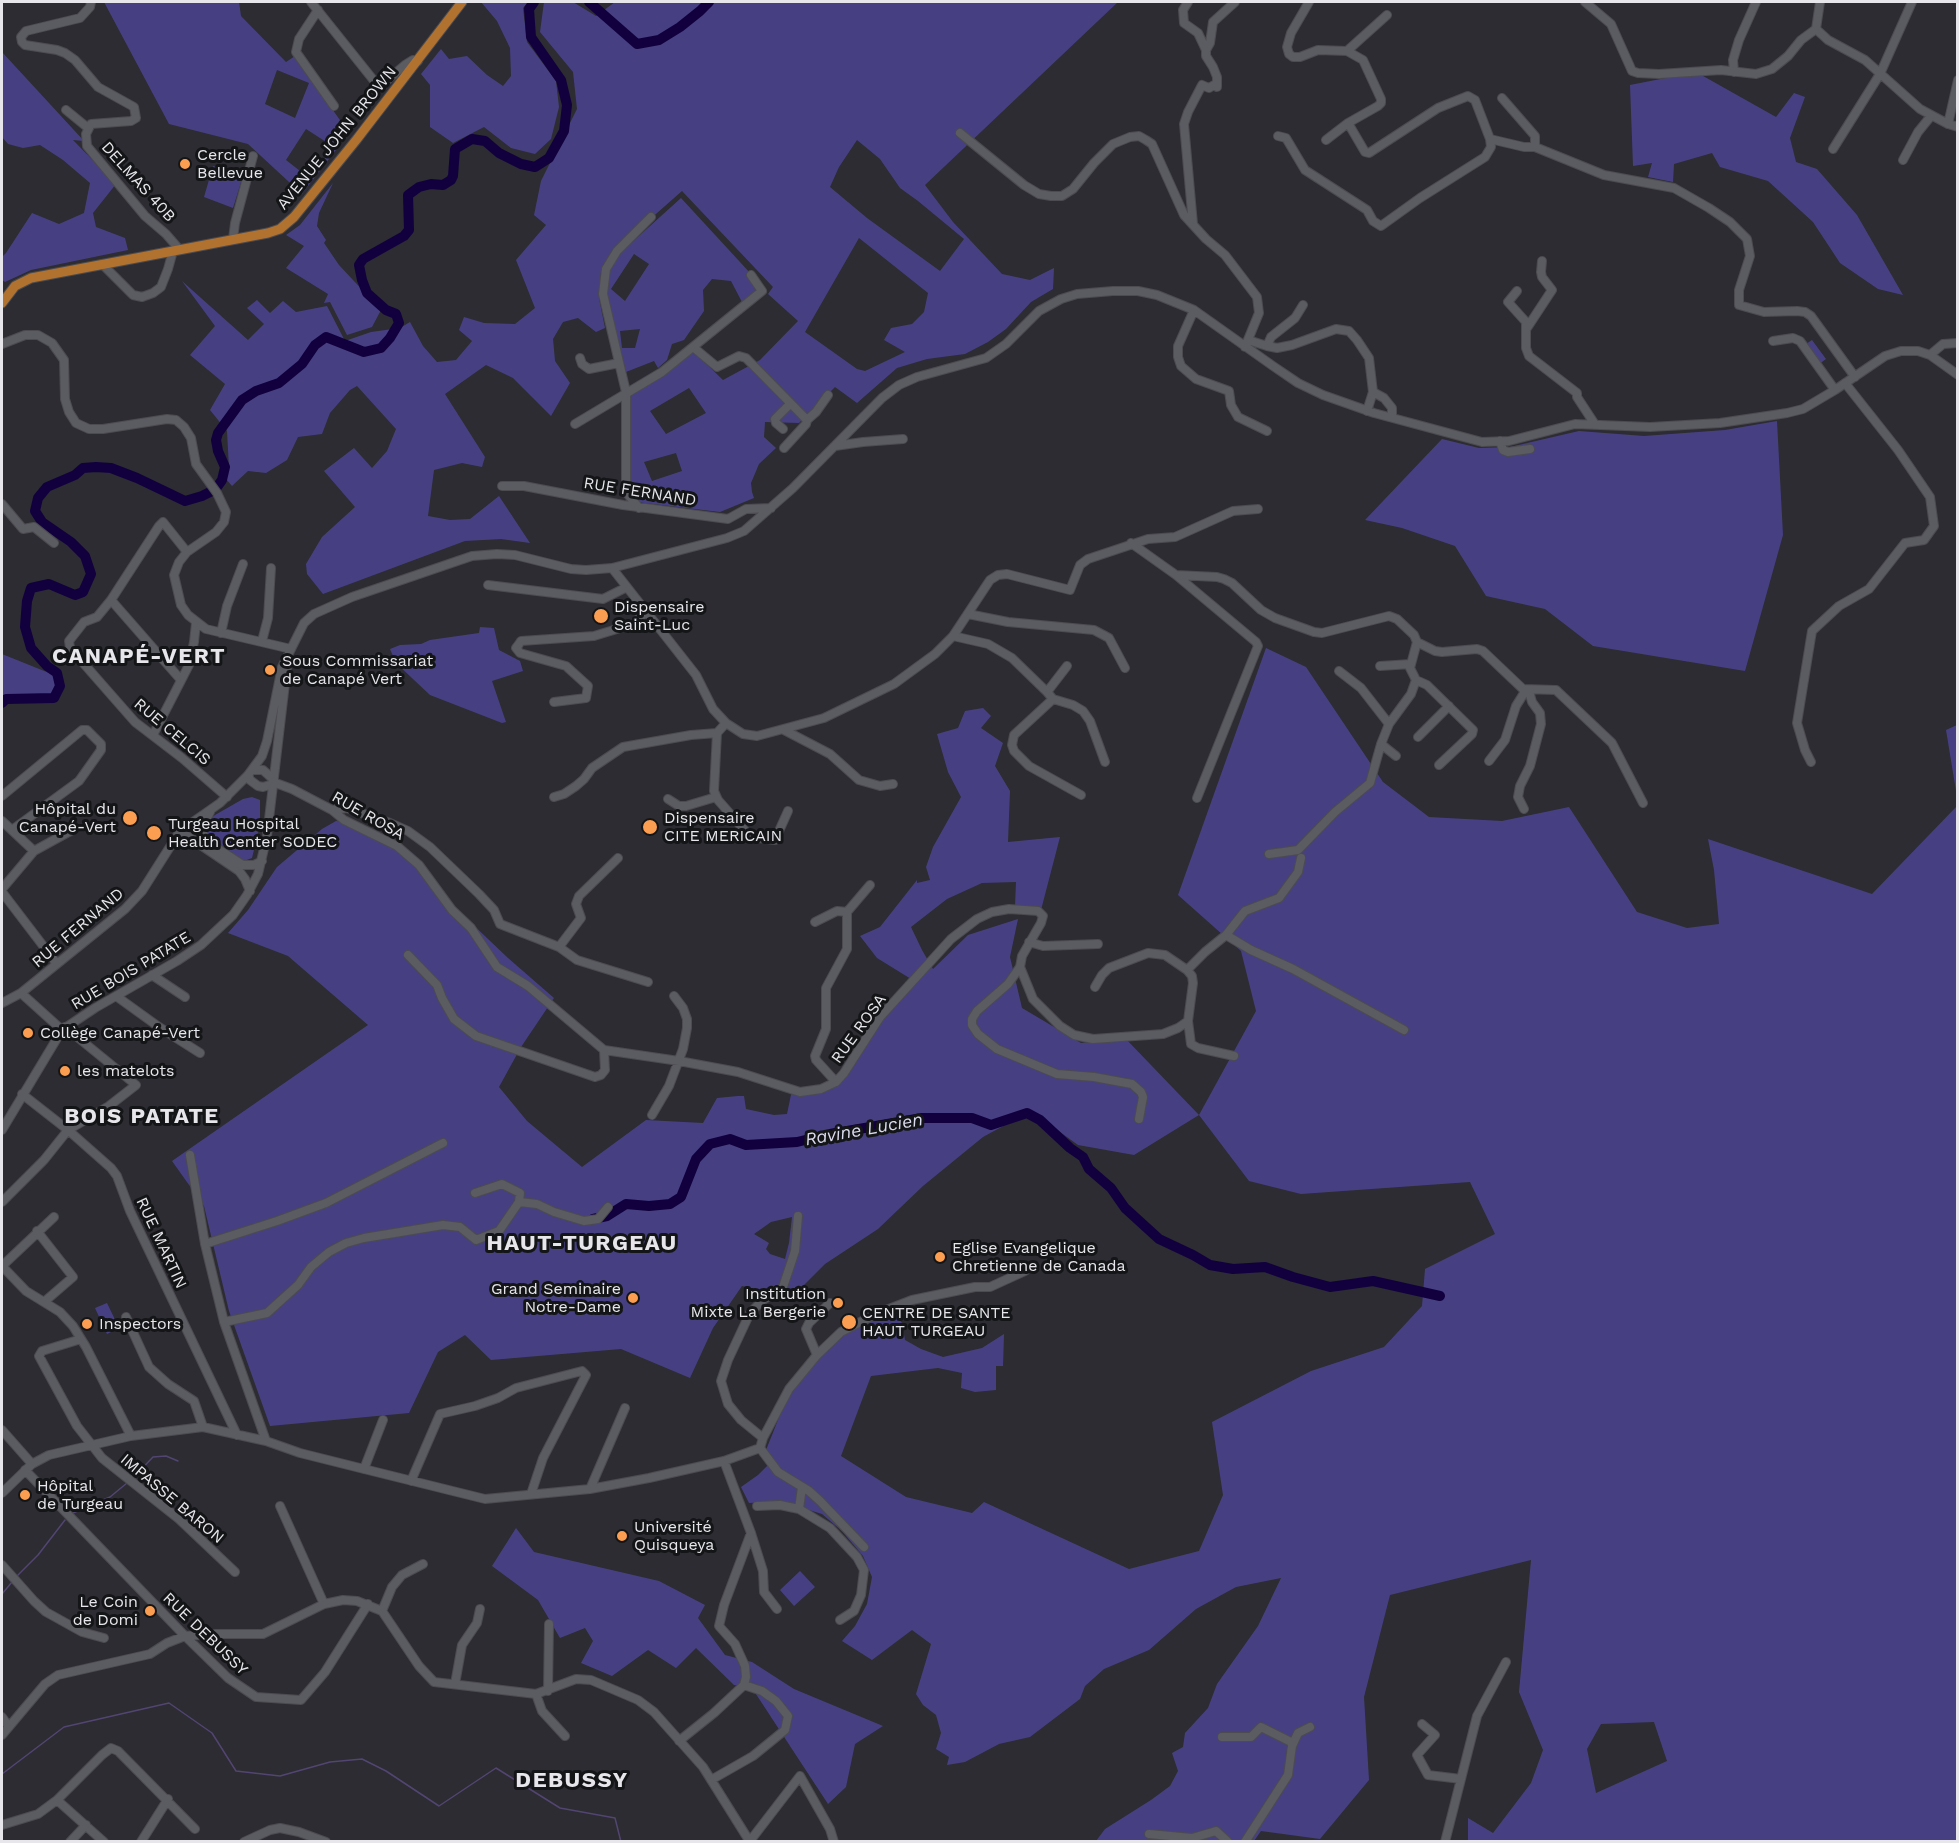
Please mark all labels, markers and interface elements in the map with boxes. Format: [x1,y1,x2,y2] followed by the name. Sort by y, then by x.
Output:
[273,62,401,214] street label: AVENUE JOHN BROWN
[97,138,179,226] street label: DELMAS 40B
[197,145,263,183] place label: Cercle Bellevue
[178,157,192,171] marker: Cercle Bellevue
[582,474,698,510] street label: RUE FERNAND
[614,597,705,635] place label: Dispensaire Saint-Luc
[592,607,610,625] marker: Dispensaire Saint-Luc
[52,644,226,670] district label: CANAPÉ-VERT
[282,651,433,689] place label: Sous Commissariat de Canapé Vert
[263,663,277,677] marker: Sous Commissariat de Canapé Vert
[130,694,214,770] street label: RUE CELCIS
[328,787,408,845] street label: RUE ROSA
[19,799,116,837] place label: Hôpital du Canapé-Vert
[664,808,782,846] place label: Dispensaire CITE MERICAIN
[121,809,139,827] marker: Hôpital du Canapé-Vert
[168,814,337,852] place label: Turgeau Hospital Health Center SODEC
[641,818,659,836] marker: Dispensaire CITE MERICAIN
[145,824,163,842] marker: Turgeau Hospital Health Center SODEC
[28,884,128,972] street label: RUE FERNAND
[68,928,194,1014] street label: RUE BOIS PATATE
[827,991,891,1067] street label: RUE ROSA
[40,1023,200,1043] place label: Collège Canapé-Vert
[21,1026,35,1040] marker: Collège Canapé-Vert
[77,1061,174,1081] place label: les matelots
[58,1064,72,1078] marker: les matelots
[64,1104,220,1130] district label: BOIS PATATE
[803,1109,925,1151] water label: Ravine Lucien
[132,1194,190,1292] street label: RUE MARTIN
[486,1231,678,1257] district label: HAUT-TURGEAU
[952,1238,1126,1276] place label: Eglise Evangelique Chretienne de Canada
[933,1250,947,1264] marker: Eglise Evangelique Chretienne de Canada
[491,1279,621,1317] place label: Grand Seminaire Notre-Dame
[691,1284,826,1322] place label: Institution Mixte La Bergerie
[626,1291,640,1305] marker: Grand Seminaire Notre-Dame
[831,1296,845,1310] marker: Institution Mixte La Bergerie
[862,1303,1010,1341] place label: CENTRE DE SANTE HAUT TURGEAU
[840,1313,858,1331] marker: CENTRE DE SANTE HAUT TURGEAU
[99,1314,181,1334] place label: Inspectors
[80,1317,94,1331] marker: Inspectors
[116,1450,228,1548] street label: IMPASSE BARON
[37,1476,123,1514] place label: Hôpital de Turgeau
[18,1488,32,1502] marker: Hôpital de Turgeau
[634,1517,714,1555] place label: Université Quisqueya
[615,1529,629,1543] marker: Université Quisqueya
[159,1589,251,1679] street label: RUE DEBUSSY
[73,1592,138,1630] place label: Le Coin de Domi
[143,1604,157,1618] marker: Le Coin de Domi
[515,1768,629,1794] district label: DEBUSSY

